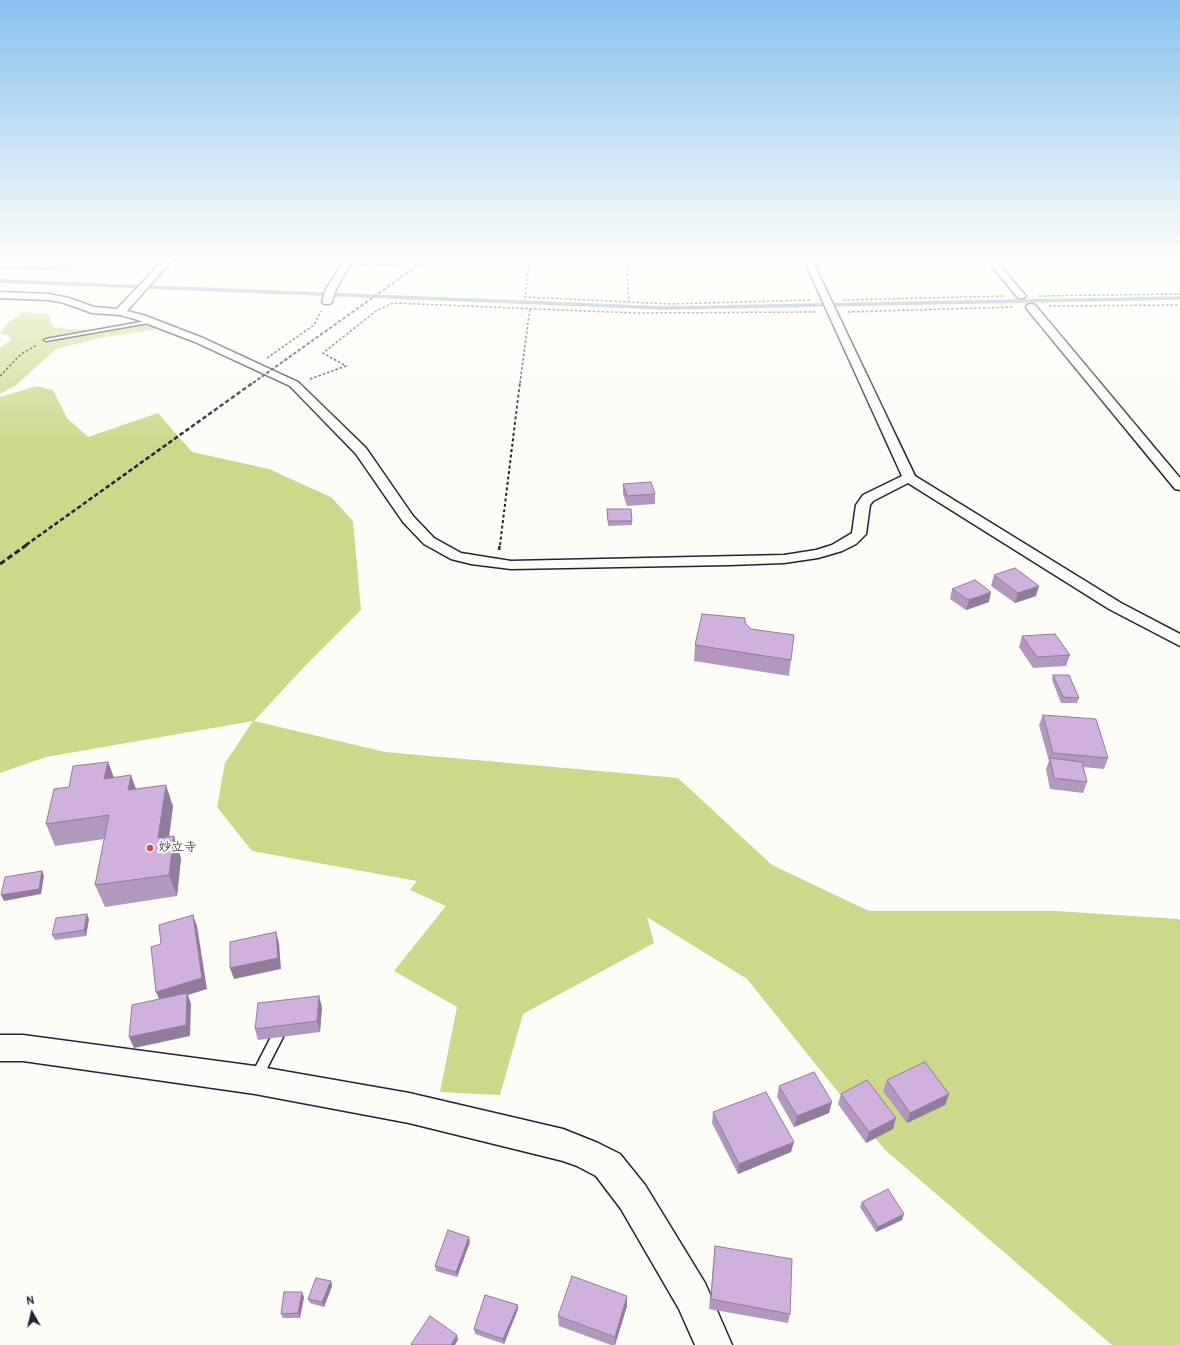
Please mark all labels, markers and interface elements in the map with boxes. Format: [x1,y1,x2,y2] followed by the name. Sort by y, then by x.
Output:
[158,840,197,856] place label: 妙立寺
[145,843,155,853] marker: 妙立寺
[12,1293,52,1333] north arrow
[26,1294,35,1308] text: N

